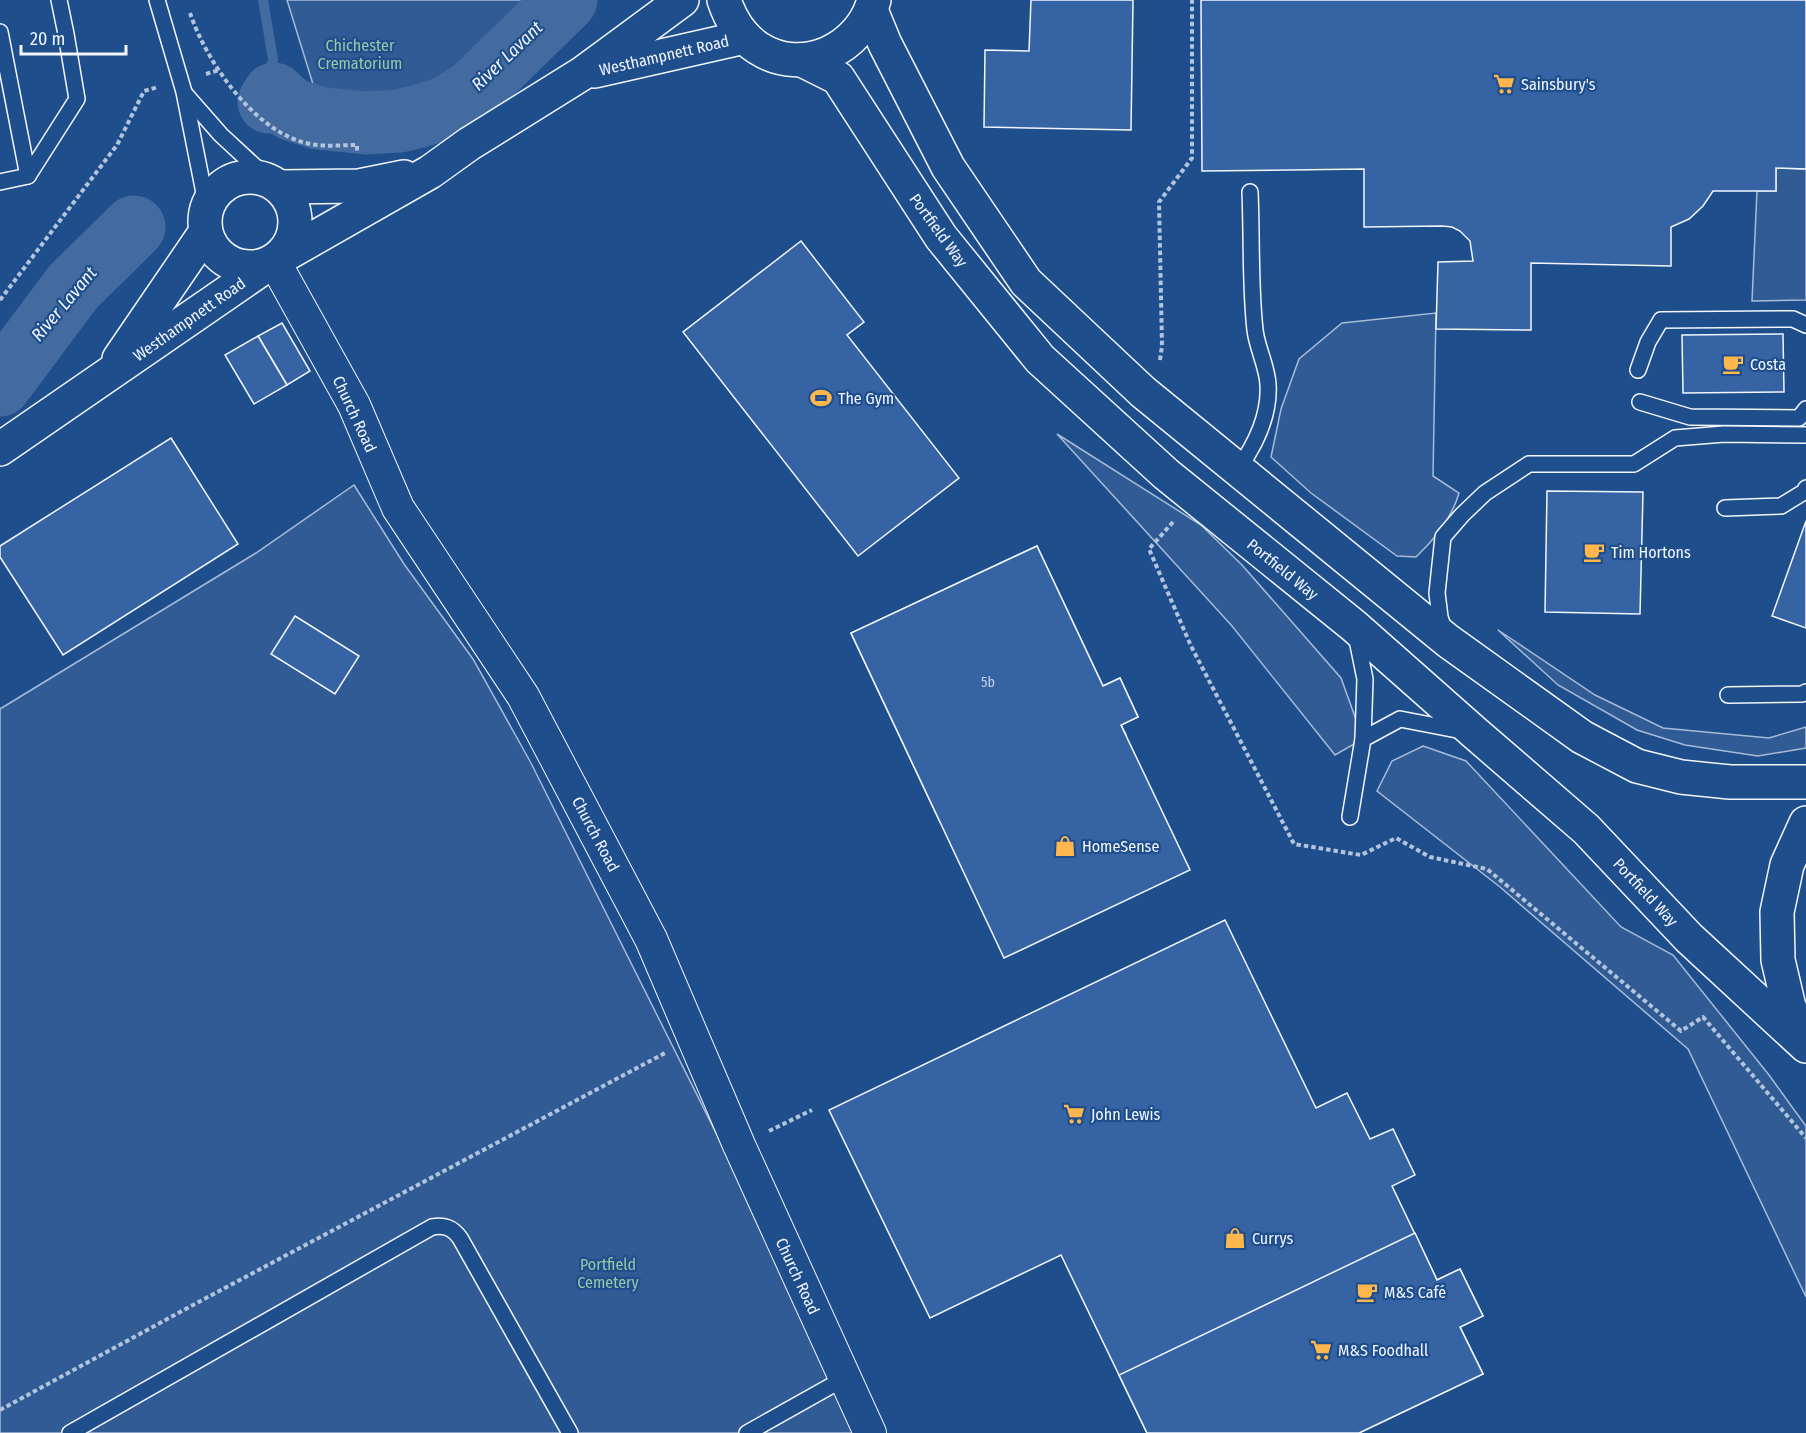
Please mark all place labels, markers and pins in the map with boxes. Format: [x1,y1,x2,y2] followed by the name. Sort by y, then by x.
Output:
[1492,72,1516,96] supermarket icon: Sainsbury's
[1521,75,1596,94] place label: Sainsbury's
[1721,352,1745,376] cafe icon: Costa
[1750,355,1786,374] place label: Costa
[809,386,833,410] sports icon: The Gym
[838,389,894,408] place label: The Gym
[1582,540,1606,564] cafe icon: Tim Hortons
[1611,543,1691,562] place label: Tim Hortons
[1053,834,1077,858] shop icon: HomeSense
[1082,837,1159,856] place label: HomeSense
[1062,1102,1086,1126] supermarket icon: John Lewis
[1091,1105,1161,1124] place label: John Lewis
[1223,1226,1247,1250] shop icon: Currys
[1252,1229,1293,1248] place label: Currys
[1355,1280,1379,1304] cafe icon: M&S Café
[1384,1283,1446,1302] place label: M&S Café
[1309,1338,1333,1362] supermarket icon: M&S Foodhall
[1338,1341,1428,1360] place label: M&S Foodhall

